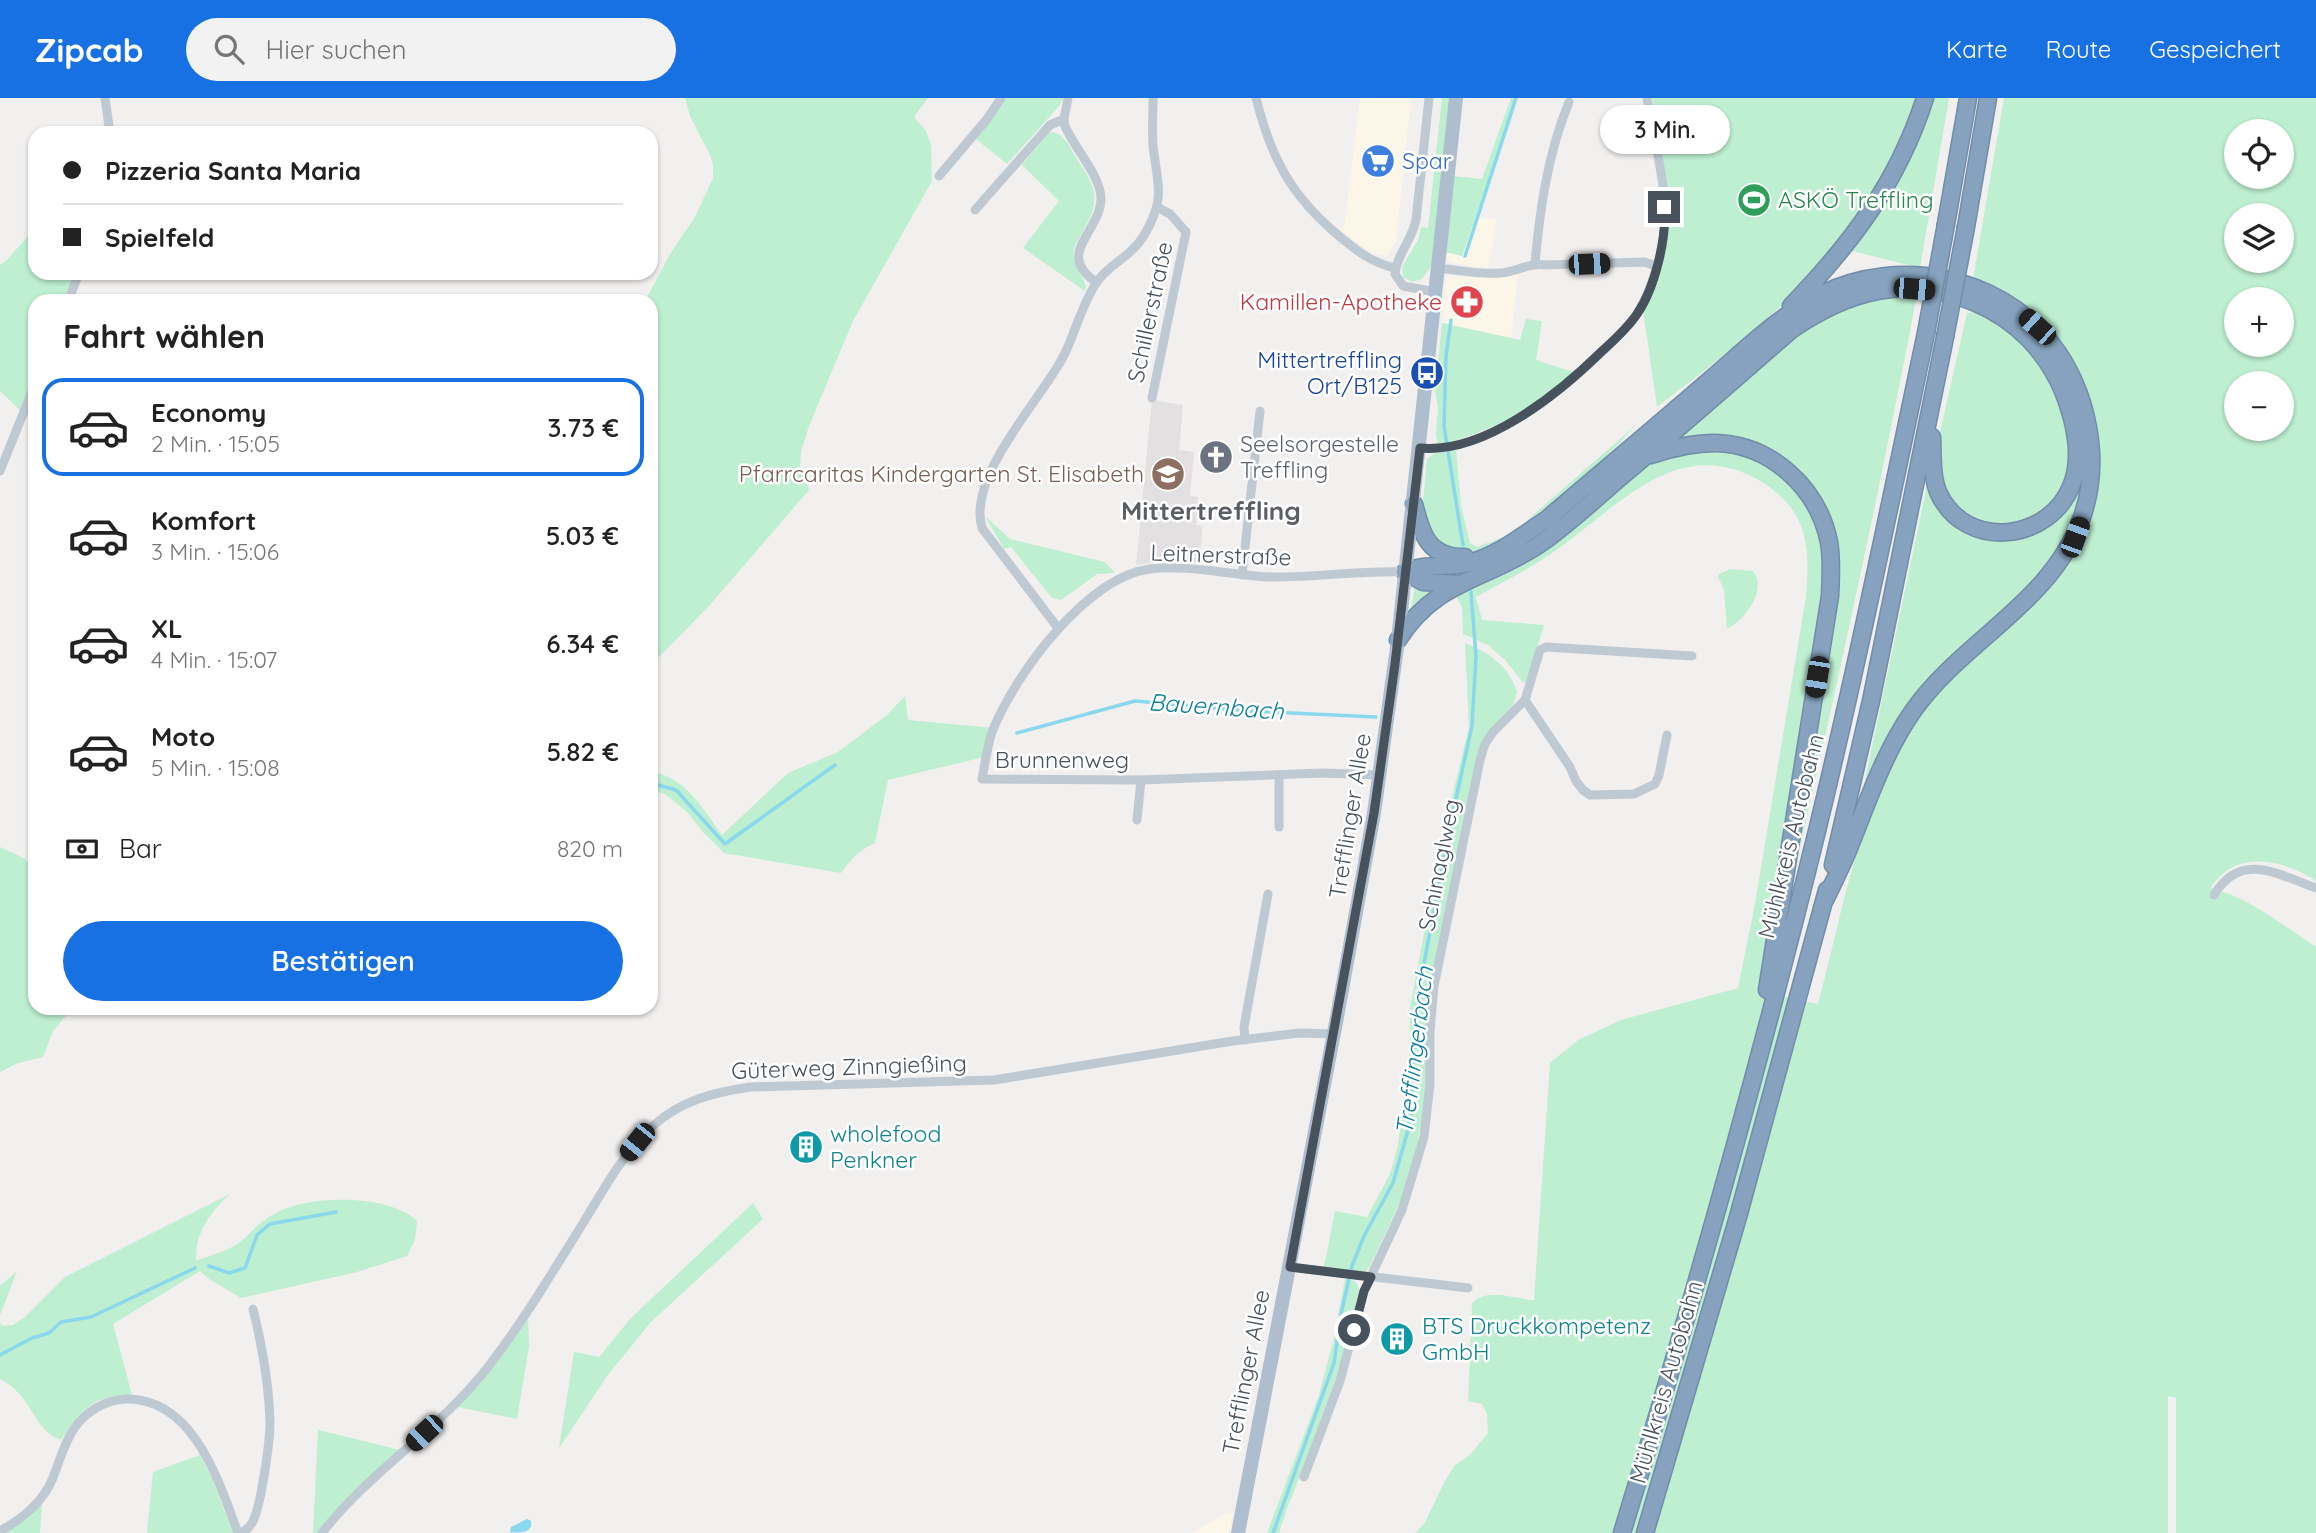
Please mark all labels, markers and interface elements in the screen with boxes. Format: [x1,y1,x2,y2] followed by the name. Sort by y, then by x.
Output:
[186,18,676,81] search box
[35,29,144,70] text: Zipcab
[210,30,248,68] icon: search
[266,33,407,66] text: Hier suchen
[1946,34,2008,64] text: Karte
[2046,34,2111,64] text: Route
[2149,34,2281,64] text: Gespeichert
[1599,105,1729,154] callout: 3 Min.
[1634,115,1696,144] text: 3 Min.
[2224,119,2294,441] map controls
[2224,119,2294,189] button: locate
[1359,142,1397,180] supermarket icon: Spar
[1402,146,1452,175] place label: Spar
[105,154,361,187] text: Pizzeria Santa Maria
[1735,181,1773,219] sports icon: ASKÖ Treffling
[1778,185,1933,214] place label: ASKÖ Treffling
[1648,191,1680,223] route end
[2224,203,2294,273] button: layers
[105,221,214,254] text: Spielfeld
[1120,239,1179,385] street label: Schillerstraße
[1568,253,1611,275] car
[1893,277,1936,301] car
[1448,283,1486,321] pharmacy icon: Kamillen-Apotheke
[1240,287,1442,316] place label: Kamillen-Apotheke
[2224,287,2294,357] button: +
[2015,305,2060,349] car
[63,316,265,356] text: Fahrt wählen
[1257,345,1402,400] place label: Mittertreffling Ort/B125
[1408,354,1446,392] bus stop icon: Mittertreffling Ort/B125
[2224,371,2294,441] button: −
[67,396,130,459] icon: car
[151,396,266,429] text: Economy
[548,411,619,444] text: 3.73 €
[151,429,280,458] text: 2 Min. · 15:05
[1240,429,1399,484] place label: Seelsorgestelle Treffling
[1197,438,1235,476] church icon: Seelsorgestelle Treffling
[1149,455,1187,493] school or university icon: Pfarrcaritas Kindergarten St. Elisabeth
[739,459,1144,488] place label: Pfarrcaritas Kindergarten St. Elisabeth
[1121,494,1301,527] district label: Mittertreffling
[67,504,130,567] icon: car
[151,504,256,537] text: Komfort
[2058,514,2093,560] car
[546,519,619,552] text: 5.03 €
[151,537,279,566] text: 3 Min. · 15:06
[1150,538,1292,571] street label: Leitnerstraße
[67,612,130,675] icon: car
[151,612,183,645] text: XL
[546,627,619,660] text: 6.34 €
[151,645,277,674] text: 4 Min. · 15:07
[1804,655,1831,699] car
[1147,686,1285,726] water label: Bauernbach
[67,720,130,783] icon: car
[151,720,215,753] text: Moto
[1322,731,1377,901] street label: Trefflinger Allee
[1751,731,1830,941] street label: Mühlkreis Autobahn
[547,735,619,768] text: 5.82 €
[995,745,1129,774] street label: Brunnenweg
[151,753,280,782] text: 5 Min. · 15:08
[1412,796,1466,933] street label: Schinaglweg
[63,830,101,868] icon: cash
[119,832,162,865] text: Bar
[557,834,623,863] text: 820 m
[63,921,623,1001] button: Bestätigen
[1389,965,1439,1137] water label: Trefflingerbach
[731,1048,967,1085] street label: Güterweg Zinngießing
[616,1119,659,1165] car
[830,1119,941,1174] place label: wholefood Penkner
[787,1128,825,1166] building icon: wholefood Penkner
[1623,1277,1708,1487] street label: Mühlkreis Autobahn
[1215,1287,1276,1457] street label: Trefflinger Allee
[1422,1311,1651,1366] place label: BTS Druckkompetenz GmbH
[1338,1314,1370,1346] route start
[1378,1320,1416,1358] building icon: BTS Druckkompetenz GmbH
[402,1411,447,1455] car

